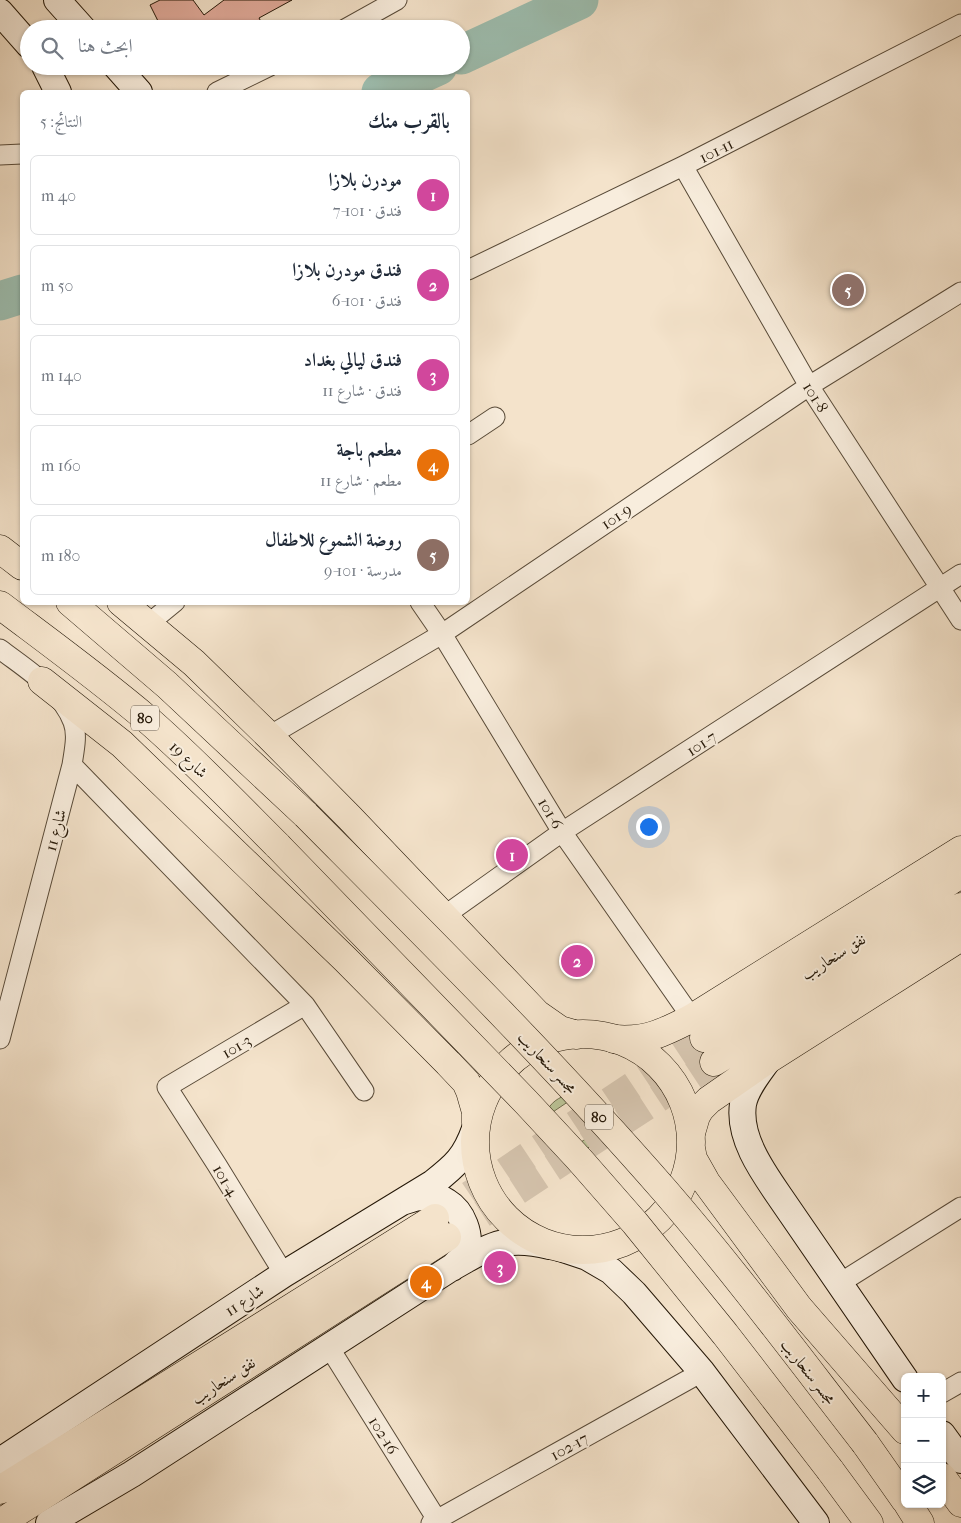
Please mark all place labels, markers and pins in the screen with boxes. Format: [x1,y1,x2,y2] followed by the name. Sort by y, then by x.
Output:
[832,271,864,309] pin: 5
[496,836,528,874] pin: 1
[561,942,593,980] pin: 2
[484,1248,516,1286] pin: 3
[410,1263,442,1301] pin: 4

